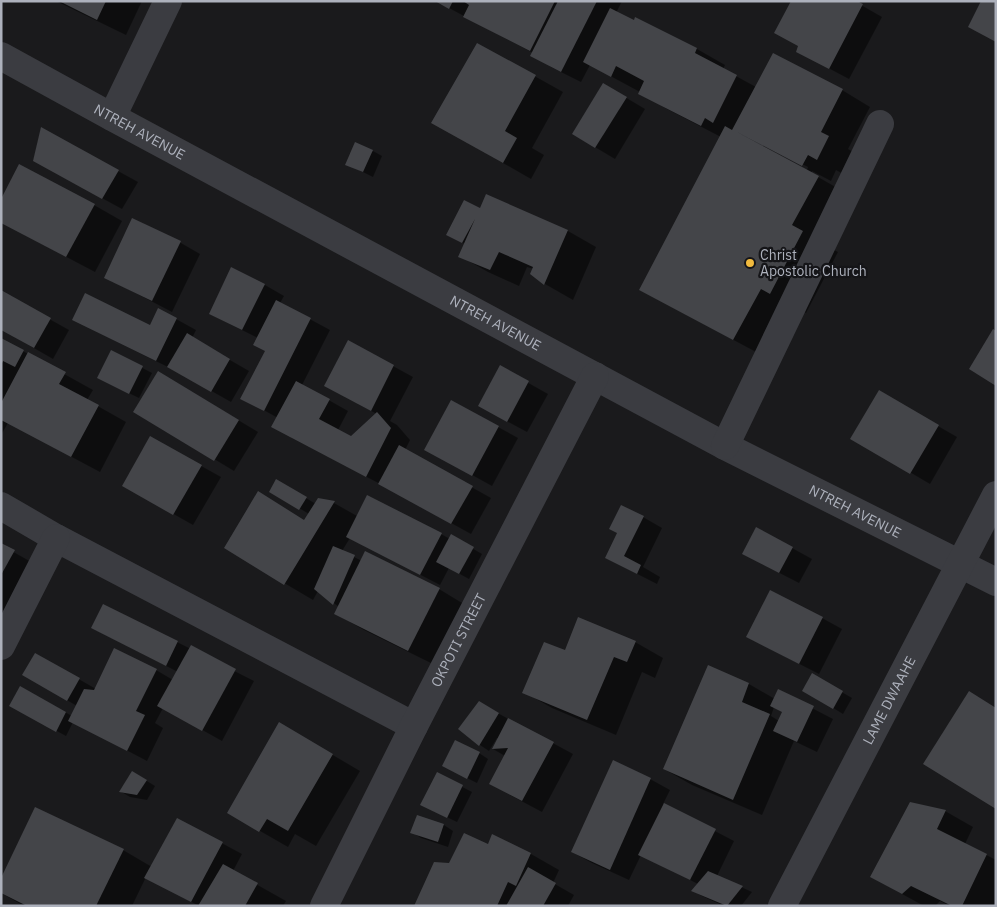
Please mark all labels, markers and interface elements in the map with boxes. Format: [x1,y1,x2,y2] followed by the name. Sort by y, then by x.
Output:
[91,100,188,164] street label: NTREH AVENUE
[760,246,867,280] place label: Christ Apostolic Church
[744,257,756,269] marker: Christ Apostolic Church
[447,291,544,355] street label: NTREH AVENUE
[806,481,904,542] street label: NTREH AVENUE
[427,590,490,690] street label: OKPOTI STREET
[859,653,920,747] street label: LAME DWAAHE

